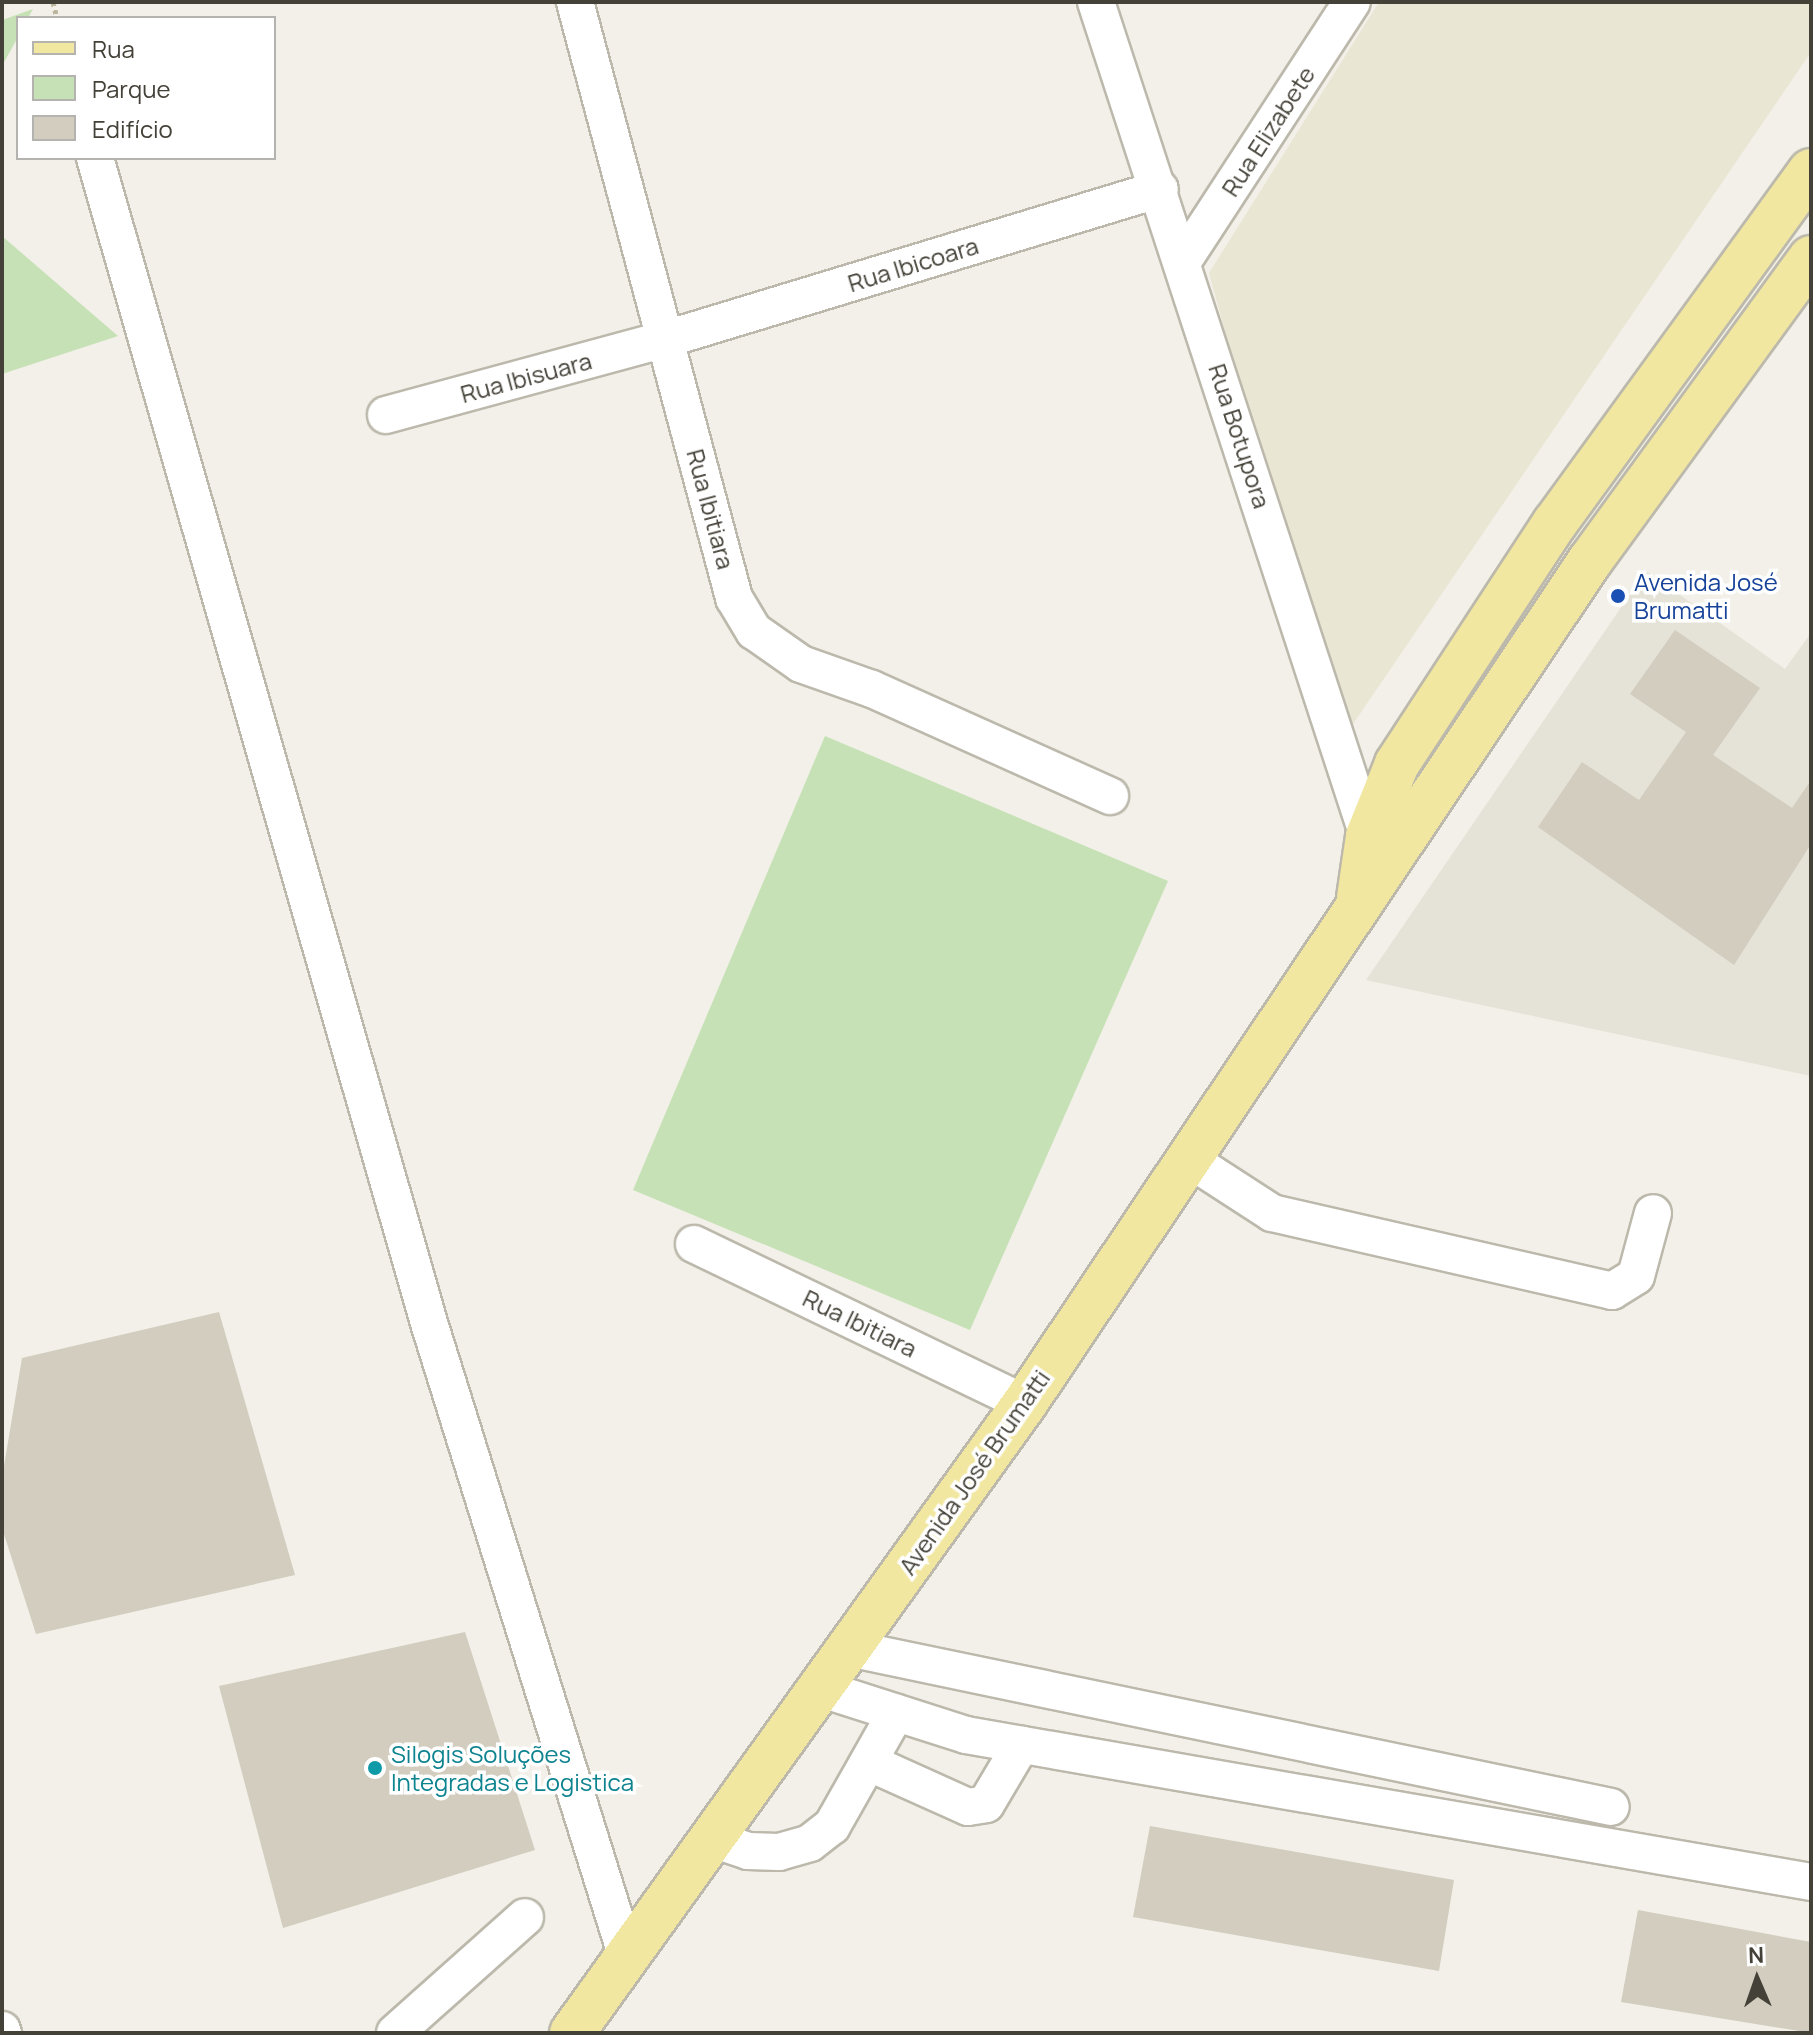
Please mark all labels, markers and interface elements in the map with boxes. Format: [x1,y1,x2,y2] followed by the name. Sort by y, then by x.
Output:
[16,16,276,160] legend
[92,32,135,65] text: Rua
[1215,61,1321,201] street label: Rua Elizabete
[92,72,170,105] text: Parque
[92,112,173,145] text: Edifício
[844,231,982,297] street label: Rua Ibicoara
[457,346,595,408] street label: Rua Ibisuara
[1203,360,1277,512] street label: Rua Botupora
[681,446,741,572] street label: Rua Ibitiara
[1634,568,1778,624] place label: Avenida José Brumatti
[1609,587,1627,605] marker: Avenida José Brumatti
[798,1283,922,1363] street label: Rua Ibitiara
[892,1364,1056,1580] street label: Avenida José Brumatti
[391,1740,634,1796] place label: Silogis Soluções Integradas e Logistica
[366,1759,384,1777] marker: Silogis Soluções Integradas e Logistica
[1717,1939,1797,2019] north arrow
[1748,1940,1765,1970] text: N

